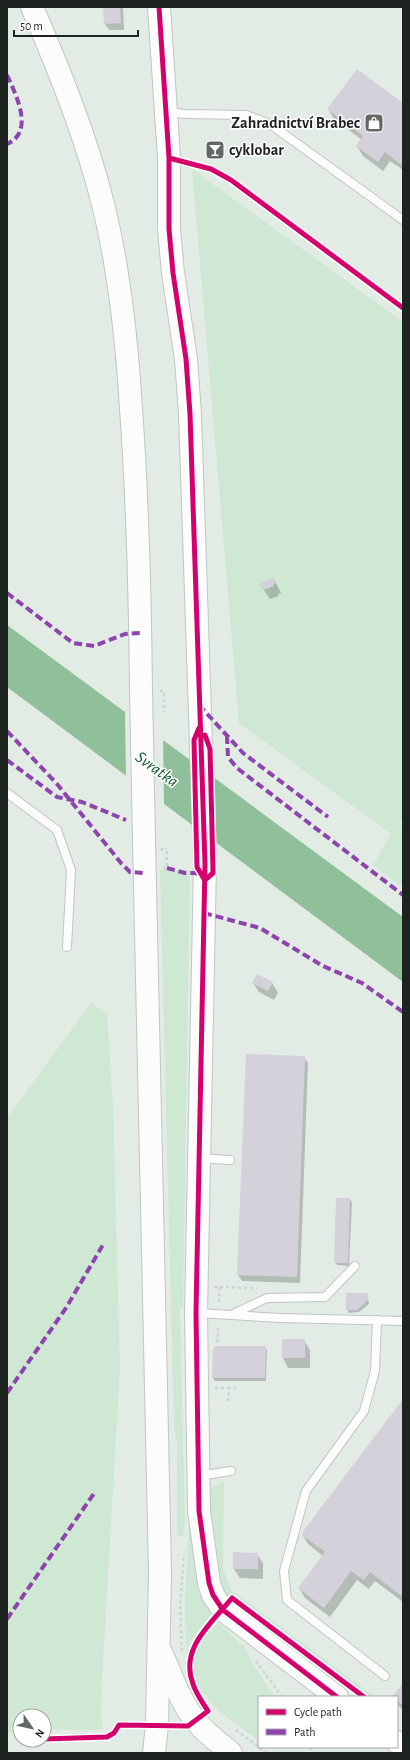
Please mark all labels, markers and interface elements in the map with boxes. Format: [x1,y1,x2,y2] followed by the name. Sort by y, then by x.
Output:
[14,12,138,38] scale bar
[20,20,43,32] text: 50 m
[363,112,385,134] shop icon: Zahradnictví Brabec
[231,115,360,131] place label: Zahradnictví Brabec
[204,139,226,161] bar icon: cyklobar
[229,142,284,159] place label: cyklobar
[133,748,181,790] water label: Svratka
[258,1696,398,1748] legend
[294,1706,342,1719] text: Cycle path
[12,1708,52,1748] north arrow
[294,1726,316,1738] text: Path
[33,1727,47,1740] text: N

